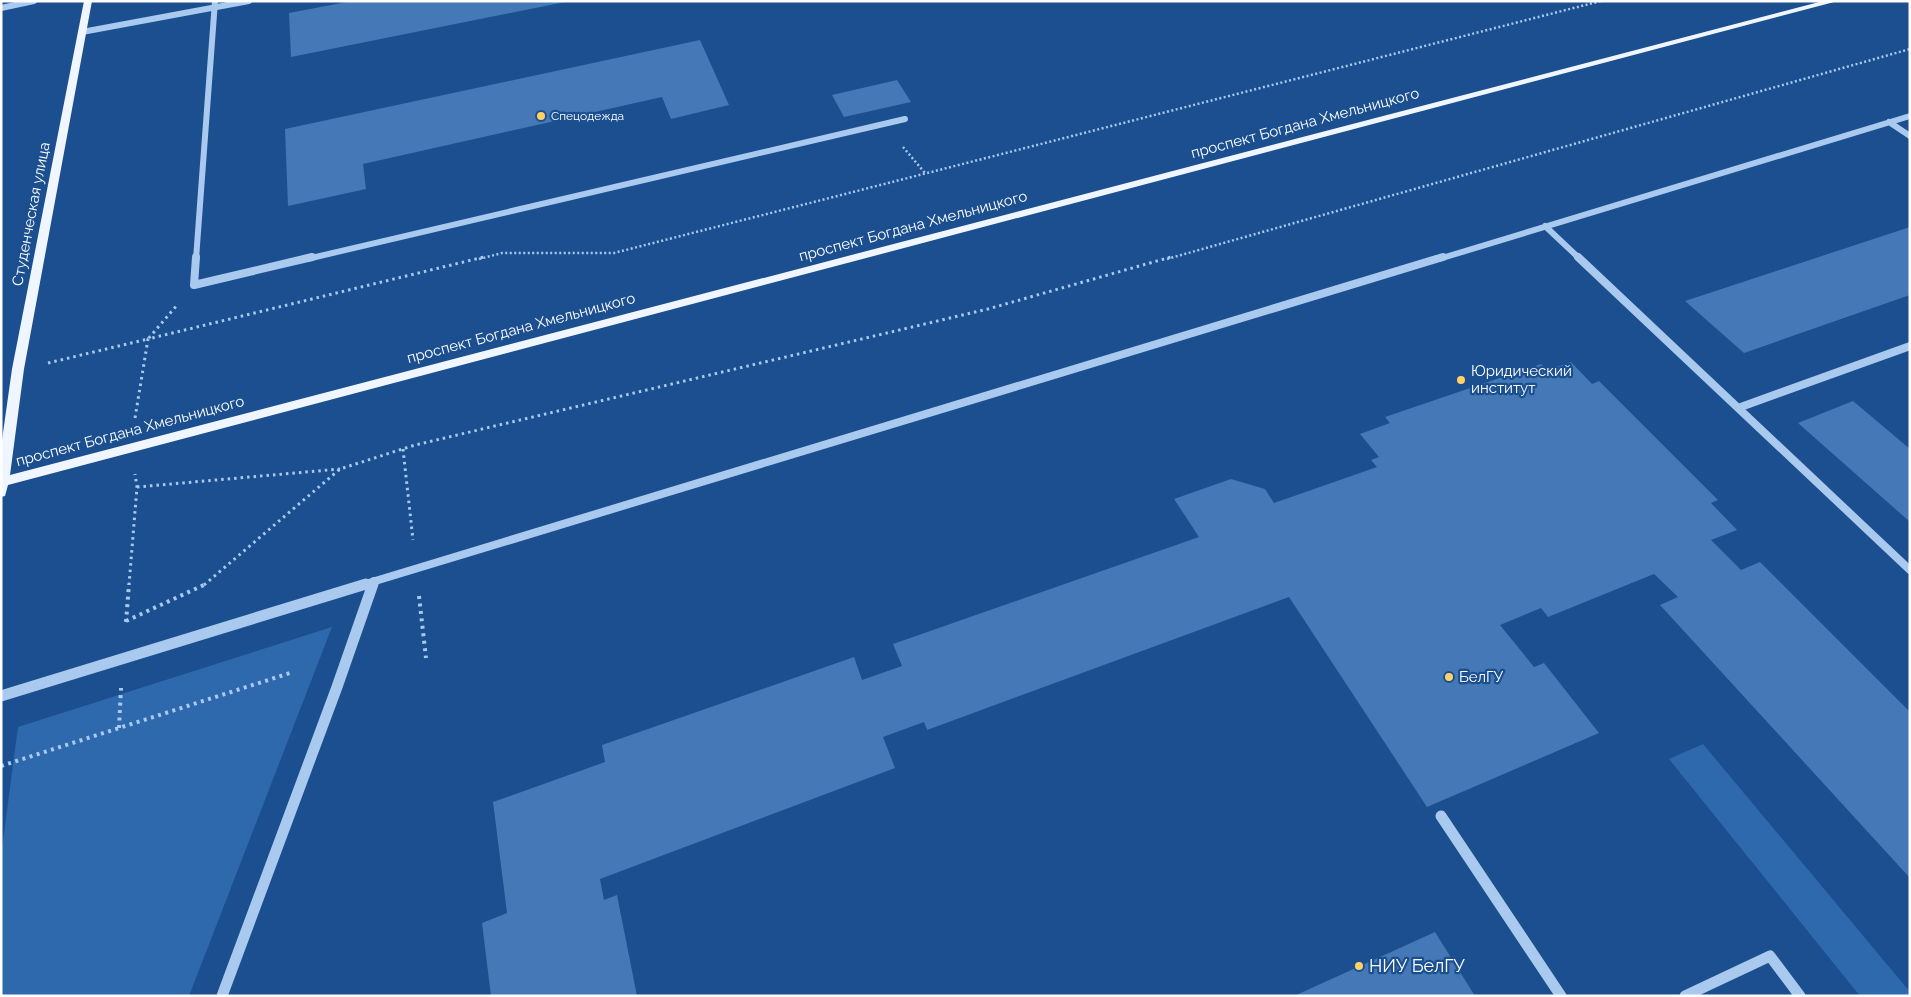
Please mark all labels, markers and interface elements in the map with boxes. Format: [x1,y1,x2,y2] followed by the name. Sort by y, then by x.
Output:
[1189,84,1421,162] street label: проспект Богдана Хмельницкого
[551,109,624,123] place label: Спецодежда
[535,110,547,122] marker: Спецодежда
[8,141,54,287] street label: Студенческая улица
[797,187,1029,265] street label: проспект Богдана Хмельницкого
[405,289,637,367] street label: проспект Богдана Хмельницкого
[1471,362,1572,397] place label: Юридический институт
[1455,374,1467,386] marker: Юридический институт
[14,392,246,470] street label: проспект Богдана Хмельницкого
[1459,668,1504,686] place label: БелГУ
[1443,671,1455,683] marker: БелГУ
[1369,955,1465,976] place label: НИУ БелГУ
[1353,960,1365,972] marker: НИУ БелГУ

